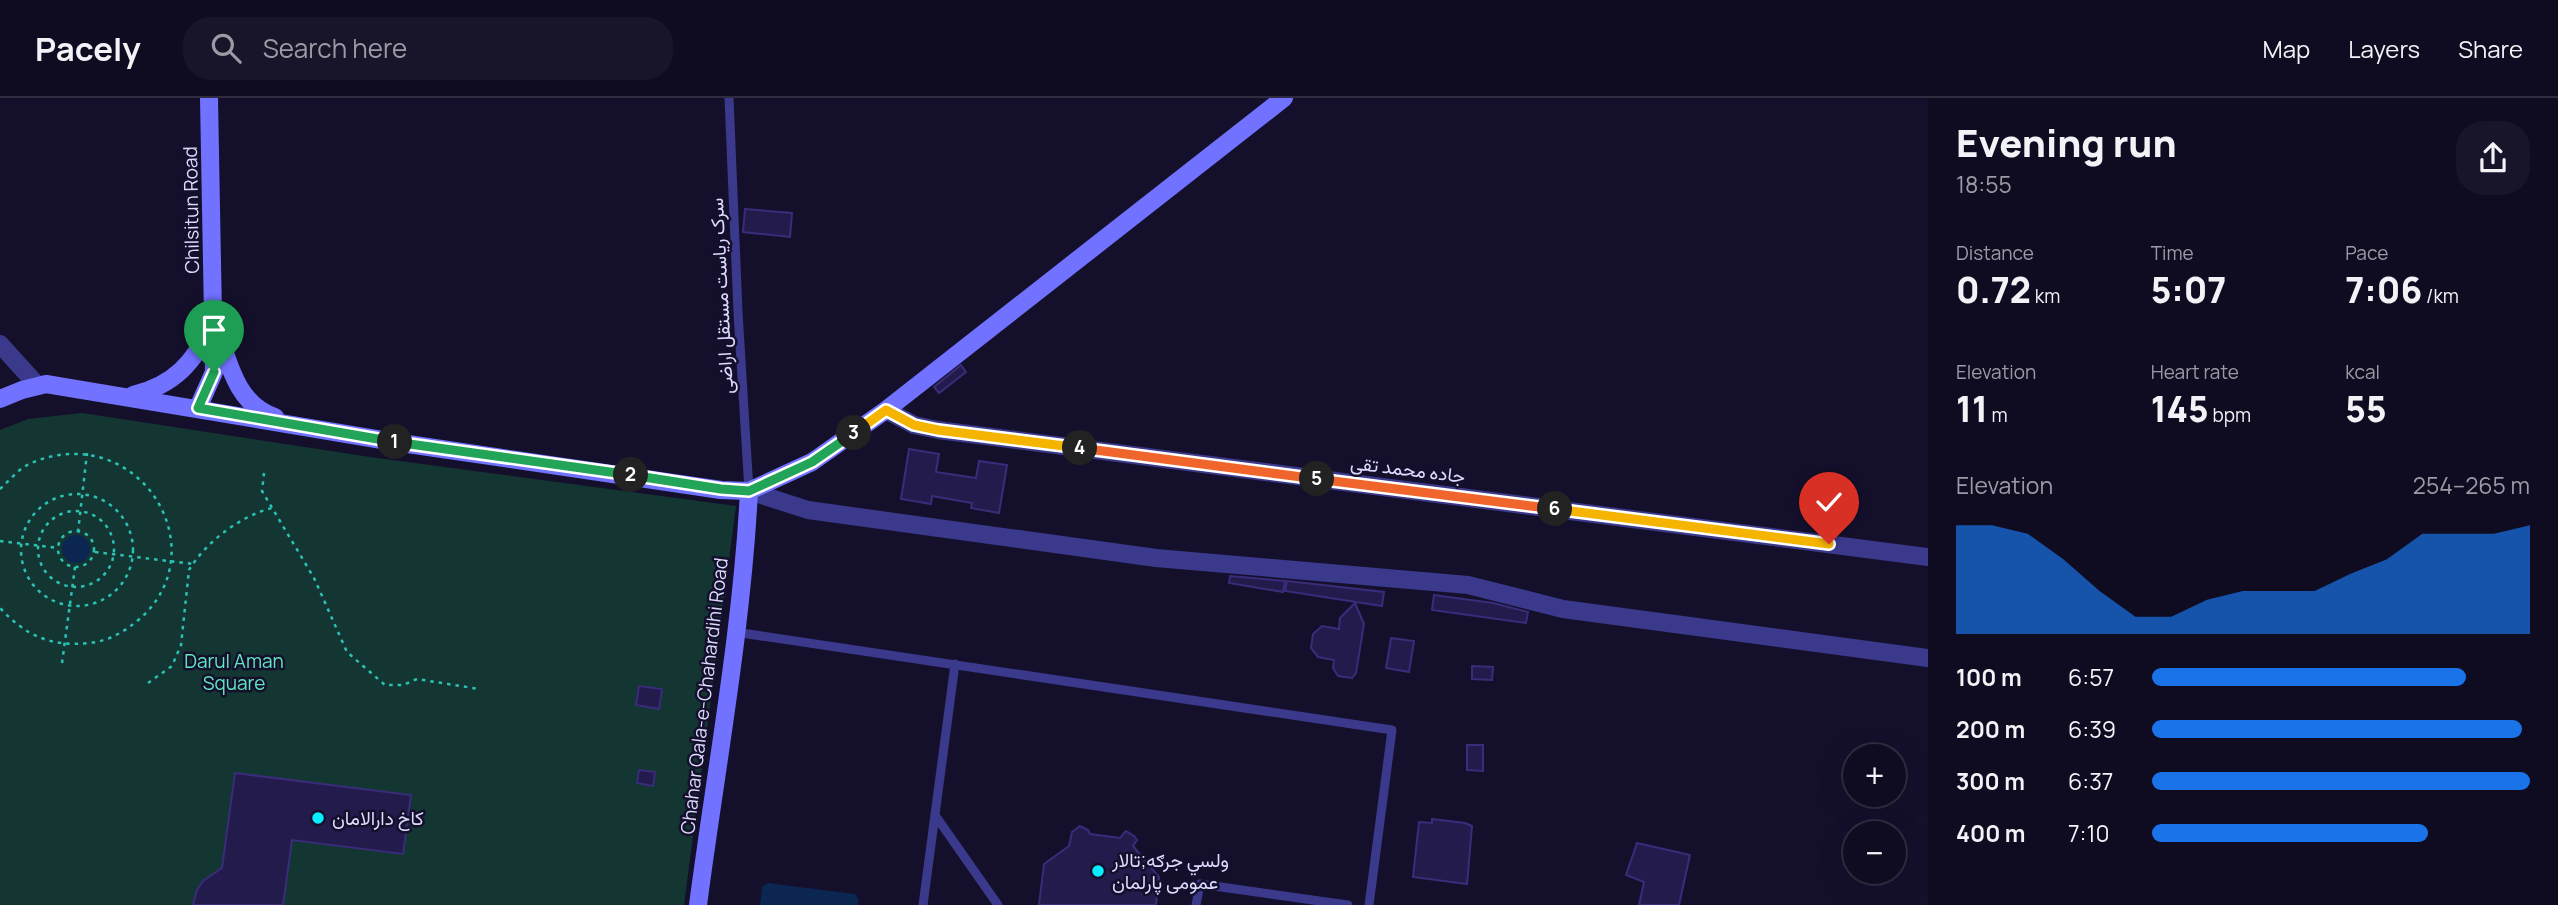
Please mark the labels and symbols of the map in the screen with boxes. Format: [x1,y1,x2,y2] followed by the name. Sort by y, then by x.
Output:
[177,146,205,274] street label: Chilsitun Road
[703,197,739,395] street label: سرک ریاست مستقل اراضی
[184,300,244,372] pin
[836,416,872,450] pin: 3
[378,424,412,460] pin: 1
[1062,430,1098,466] pin: 4
[1349,449,1467,489] street label: جاده محمد تقی
[614,458,648,492] pin: 2
[1300,462,1334,496] pin: 5
[1799,472,1859,544] pin
[1538,492,1572,526] pin: 6
[674,556,734,836] street label: Chahar Qala-e-Chahardihi Road
[184,648,284,696] park label: Darul Aman Square
[332,805,424,831] place label: کاخ دارالامان
[310,810,326,826] marker: کاخ دارالامان
[1111,847,1229,896] place label: ولسي جرګه;تالار عمومی پارلمان
[1090,863,1106,879] marker: ولسي جرګه;تالار عمومی پارلمان

